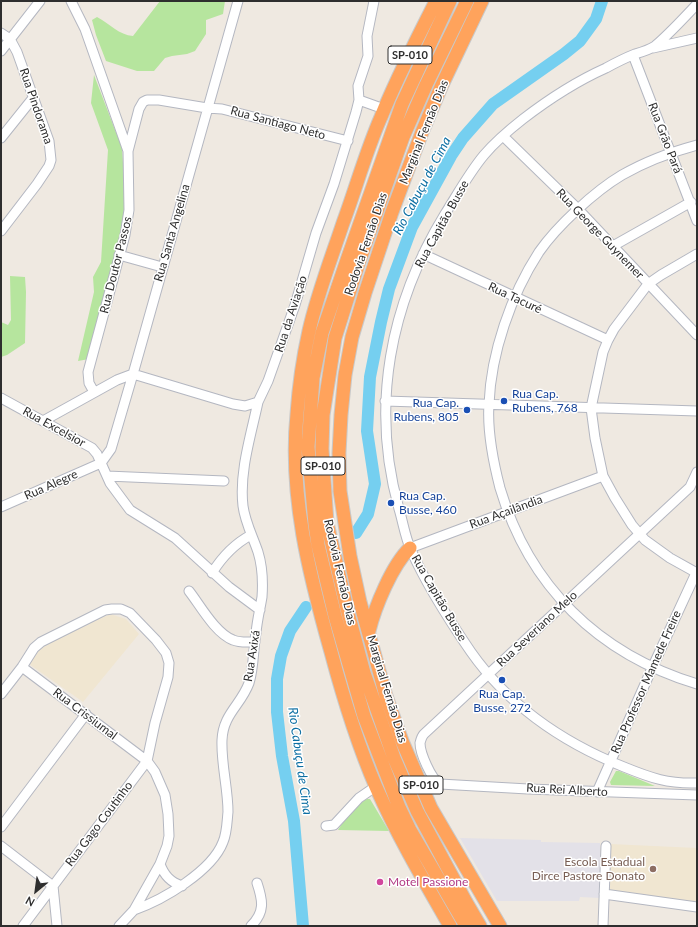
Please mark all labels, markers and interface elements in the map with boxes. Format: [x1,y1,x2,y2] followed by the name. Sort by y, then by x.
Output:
[388,46,432,64] road number: SP-010
[16,66,56,146] street label: Rua Pindorama
[396,78,452,186] street label: Marginal Fernão Dias
[645,100,685,176] street label: Rua Grão Pará
[229,103,327,143] street label: Rua Santiago Neto
[390,134,454,238] water label: Rio Cabuçu de Cima
[412,178,472,270] street label: Rua Capitão Busse
[151,182,193,284] street label: Rua Santa Angelina
[553,186,647,282] street label: Rua George Guynemer
[342,191,390,297] street label: Rodovia Fernão Dias
[97,215,135,315] street label: Rua Doutor Passos
[272,274,310,354] street label: Rua da Aviação
[486,279,544,317] street label: Rua Tacuré
[512,387,578,415] place label: Rua Cap. Rubens, 768
[393,396,459,424] place label: Rua Cap. Rubens, 805
[499,396,509,406] marker: Rua Cap. Rubens, 768
[20,404,88,450] street label: Rua Excelsior
[462,405,472,415] marker: Rua Cap. Rubens, 805
[301,457,345,475] road number: SP-010
[22,467,80,503] street label: Rua Alegre
[399,489,457,517] place label: Rua Cap. Busse, 460
[468,492,544,532] street label: Rua Açailândia
[386,498,396,508] marker: Rua Cap. Busse, 460
[321,518,359,626] street label: Rodovia Fernão Dias
[408,552,470,644] street label: Rua Capitão Busse
[494,588,580,670] street label: Rua Severiano Melo
[608,608,684,756] street label: Rua Professor Mamede Freire
[241,629,263,683] street label: Rua Axixá
[364,634,410,744] street label: Marginal Fernão Dias
[497,675,507,685] marker: Rua Cap. Busse, 272
[50,685,120,743] street label: Rua Crissiumal
[473,687,531,715] place label: Rua Cap. Busse, 272
[285,706,315,816] water label: Rio Cabuçu de Cima
[399,776,443,794] road number: SP-010
[62,779,136,869] street label: Rua Gago Coutinho
[526,781,608,799] street label: Rua Rei Alberto
[532,855,645,883] place label: Escola Estadual Dirce Pastore Donato
[648,864,658,874] marker: Escola Estadual Dirce Pastore Donato
[16,871,56,911] north arrow
[388,875,468,889] place label: Motel Passione
[375,877,385,887] marker: Motel Passione
[23,894,37,910] text: N

